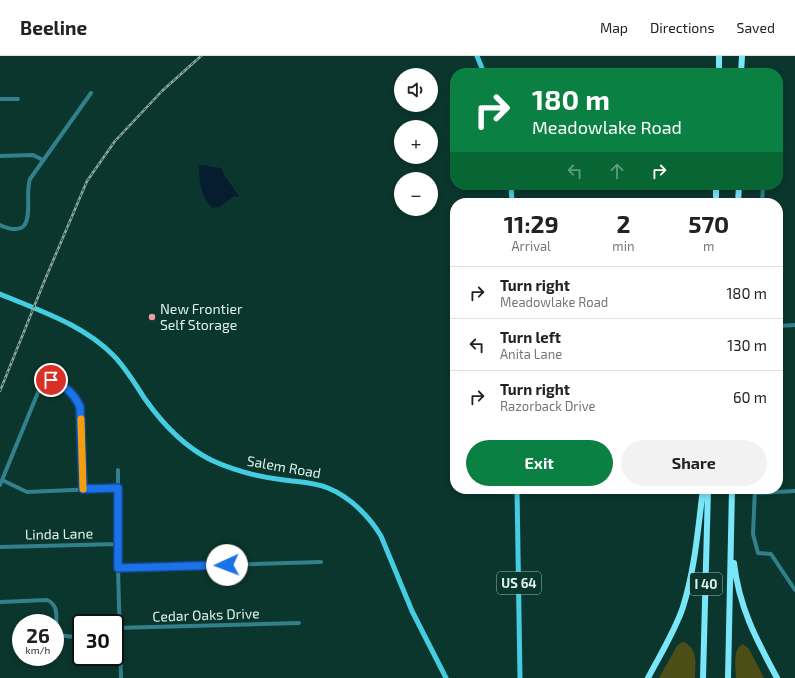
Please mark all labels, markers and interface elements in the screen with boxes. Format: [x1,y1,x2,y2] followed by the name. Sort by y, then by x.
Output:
[20,16,87,39] text: Beeline
[600,19,628,36] text: Map
[650,19,715,36] text: Directions
[737,19,775,36] text: Saved
[394,68,438,216] map controls
[394,68,438,112] button: sound
[532,82,610,116] text: 180 m
[466,84,518,136] icon: right
[532,116,682,138] text: Meadowlake Road
[394,120,438,164] button: +
[564,160,586,182] icon: left
[606,160,628,182] icon: ahead
[648,160,670,182] icon: right
[394,172,438,216] button: −
[504,209,559,238] text: 11:29
[616,209,630,238] text: 2
[688,209,729,238] text: 570
[511,238,551,254] text: Arrival
[612,238,635,254] text: min
[703,238,714,254] text: m
[500,276,570,294] text: Turn right
[466,282,488,304] icon: right
[726,284,767,302] text: 180 m
[500,294,608,310] text: Meadowlake Road
[160,300,243,333] place label: New Frontier Self Storage
[147,312,157,322] marker: New Frontier Self Storage
[500,328,561,346] text: Turn left
[466,334,488,356] icon: left
[727,336,767,354] text: 130 m
[500,346,562,362] text: Anita Lane
[34,363,68,397] pin
[40,369,62,391] icon: arrive
[500,380,570,398] text: Turn right
[466,386,488,408] icon: right
[733,388,767,406] text: 60 m
[500,398,596,414] text: Razorback Drive
[466,440,613,486] button: Exit
[621,440,767,486] button: Share
[246,452,322,481] street label: Salem Road
[25,524,93,543] street label: Linda Lane
[206,544,248,586] position arrow
[497,572,541,594] road number: US 64
[690,573,722,595] road number: I 40
[152,604,260,625] street label: Cedar Oaks Drive
[72,614,124,666] speed limit sign: 30
[26,623,50,647] text: 26
[26,644,50,656] text: km/h

